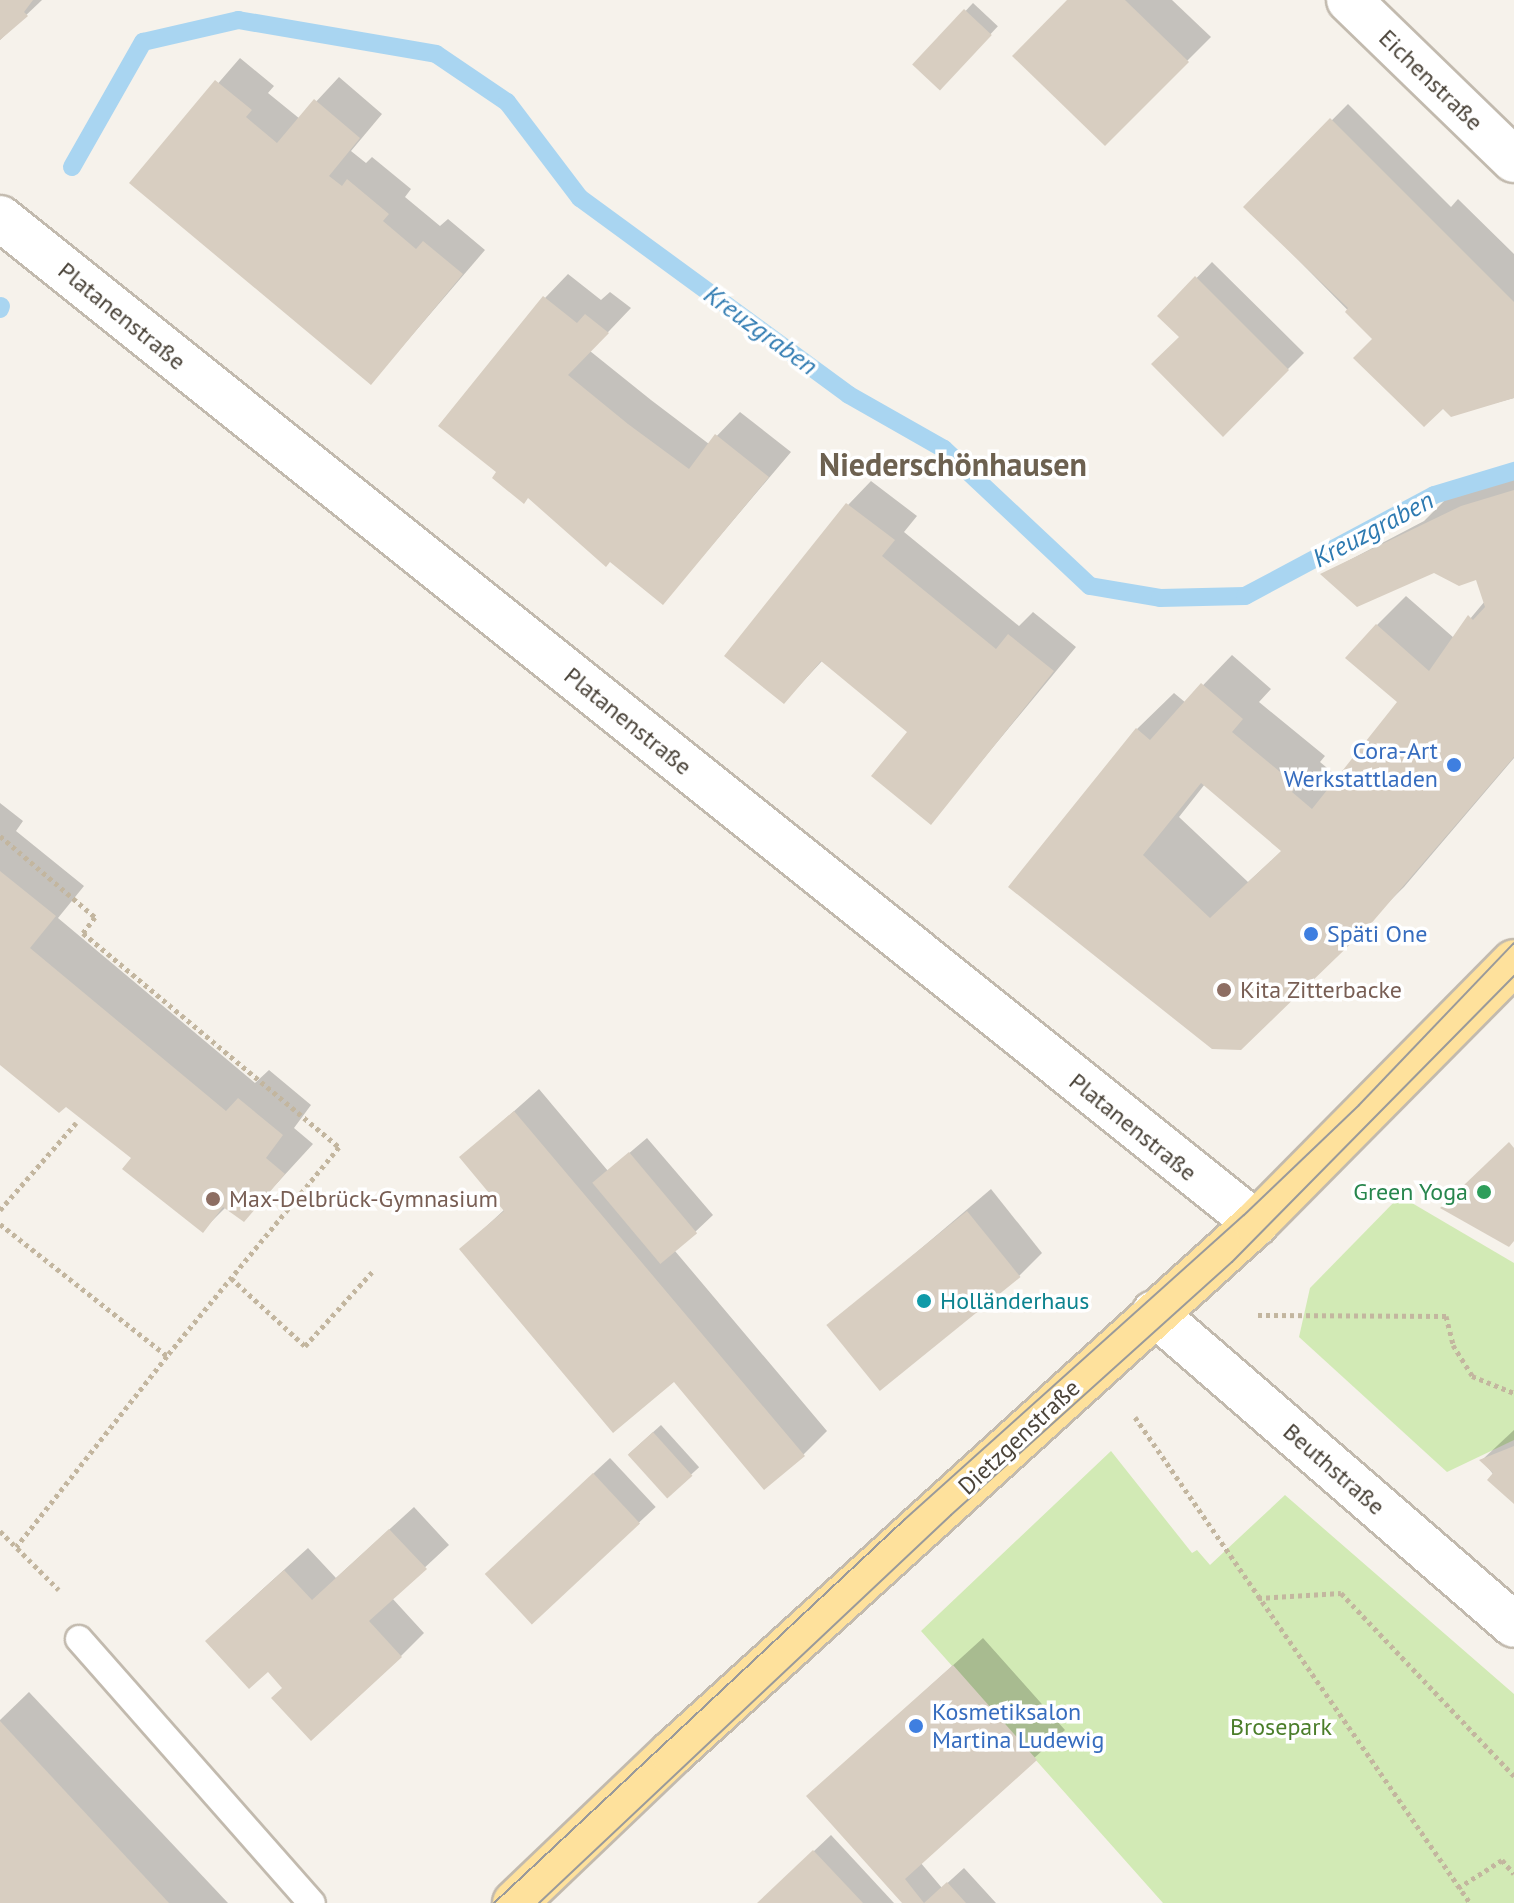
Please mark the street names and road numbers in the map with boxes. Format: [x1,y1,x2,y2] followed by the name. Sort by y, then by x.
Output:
[1373,23,1489,137] street label: Eichenstraße
[53,256,191,376] street label: Platanenstraße
[559,661,697,781] street label: Platanenstraße
[1064,1067,1202,1187] street label: Platanenstraße
[952,1373,1086,1501] street label: Dietzgenstraße
[1277,1417,1391,1521] street label: Beuthstraße

